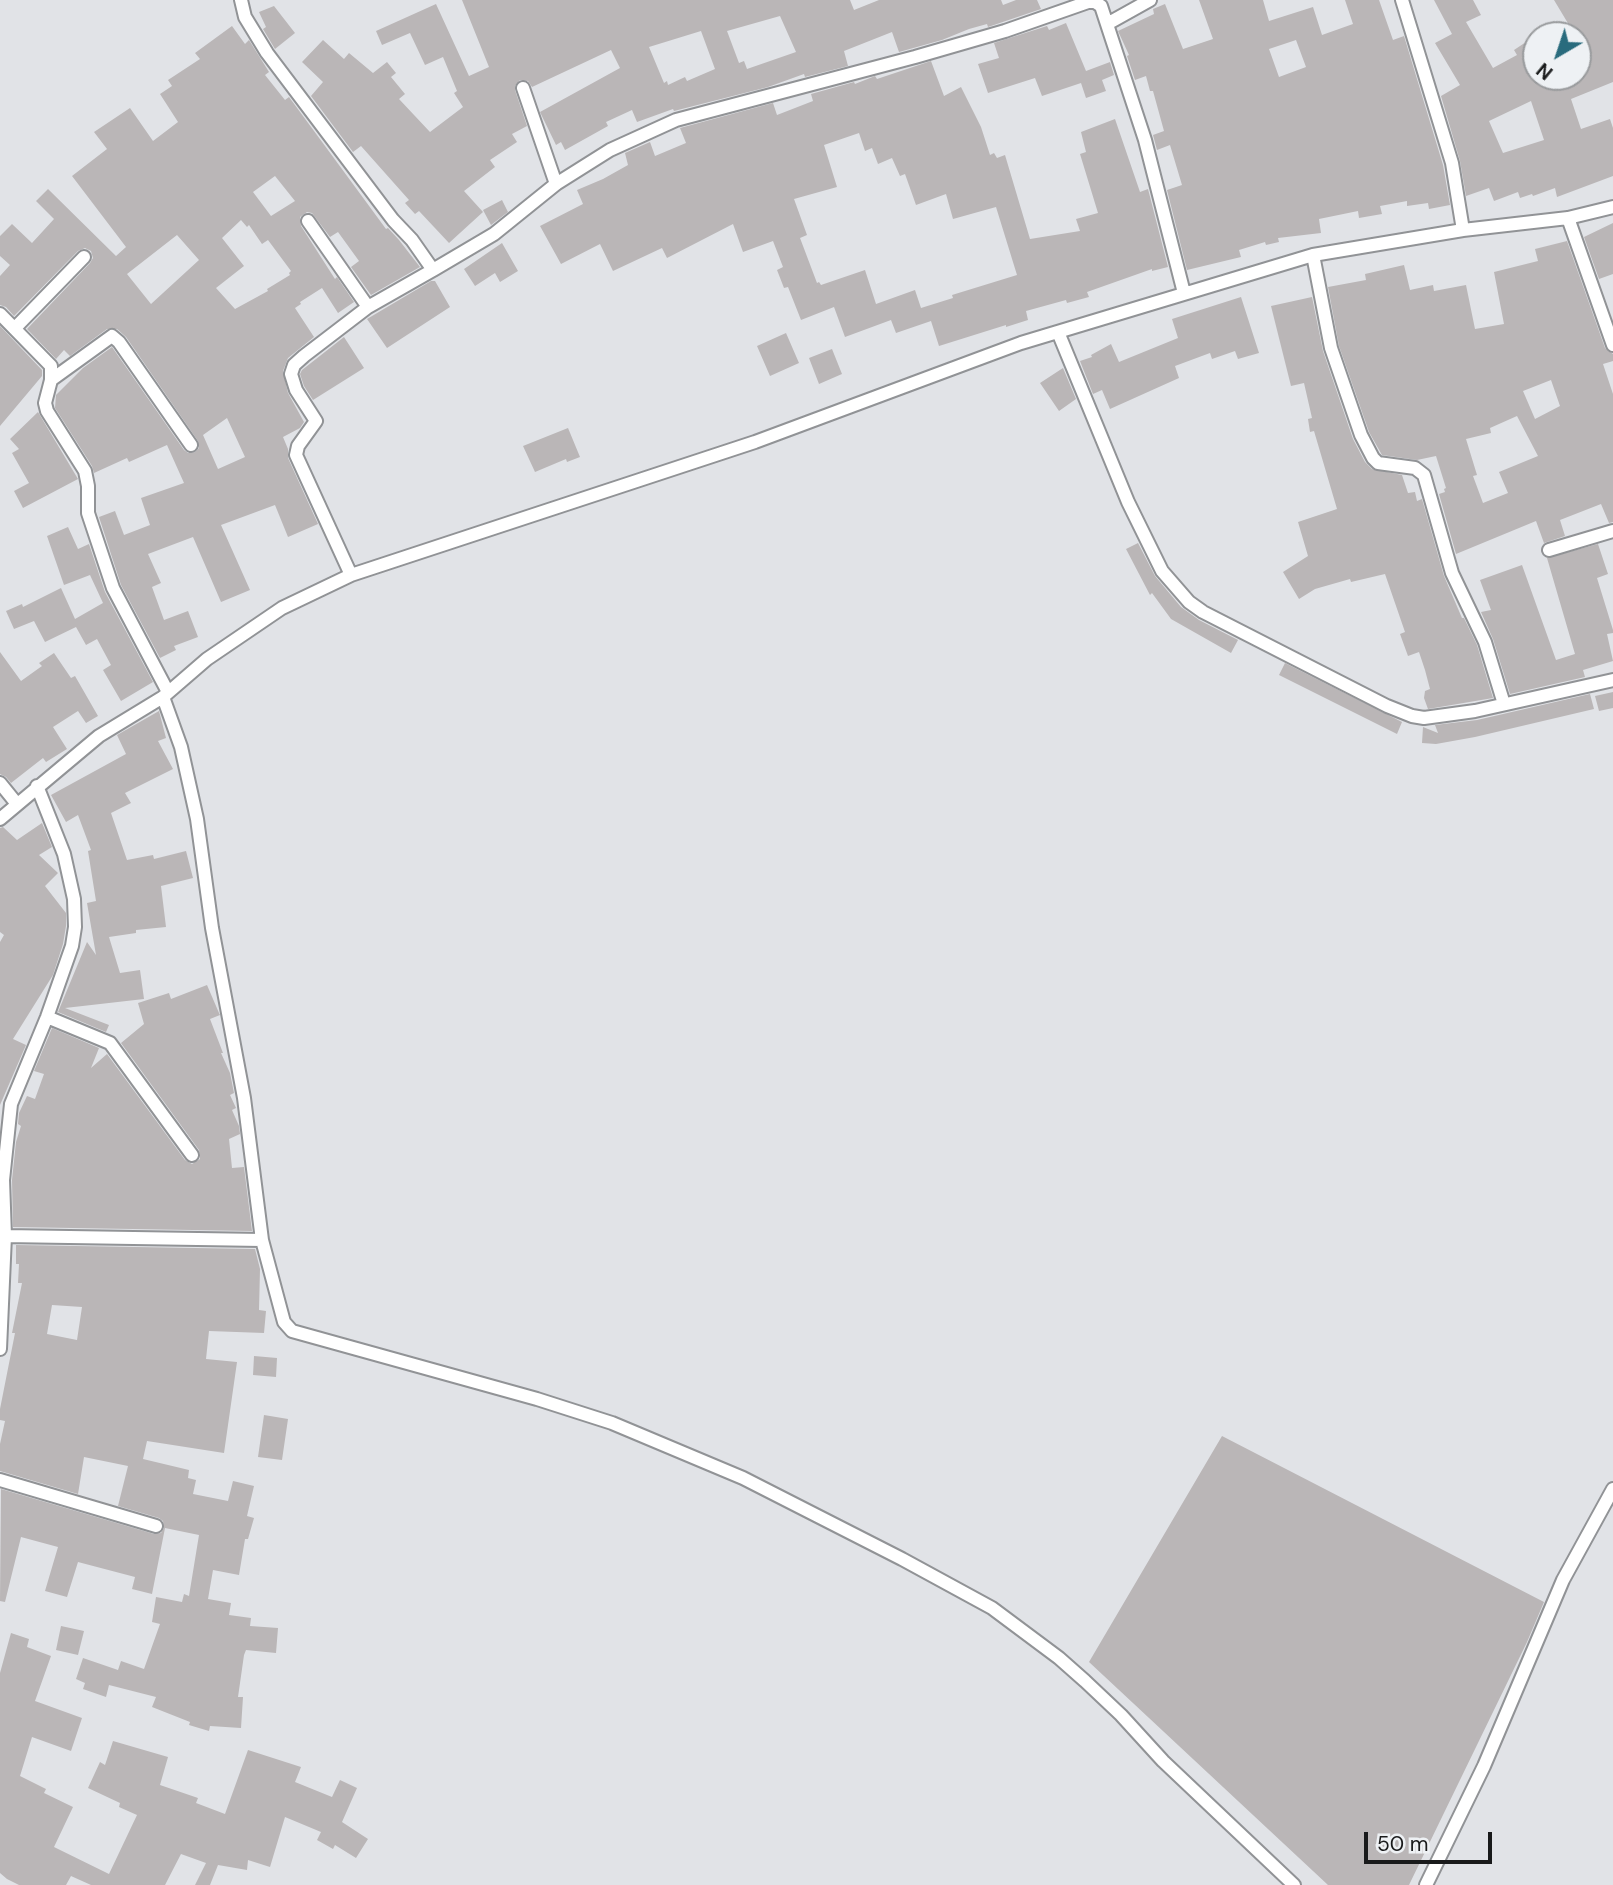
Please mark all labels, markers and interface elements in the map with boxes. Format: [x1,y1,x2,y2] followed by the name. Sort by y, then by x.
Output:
[1522,21,1592,91] north arrow
[1531,57,1558,85] text: N
[1368,1818,1496,1862] scale bar
[1377,1830,1428,1858] text: 50 m

